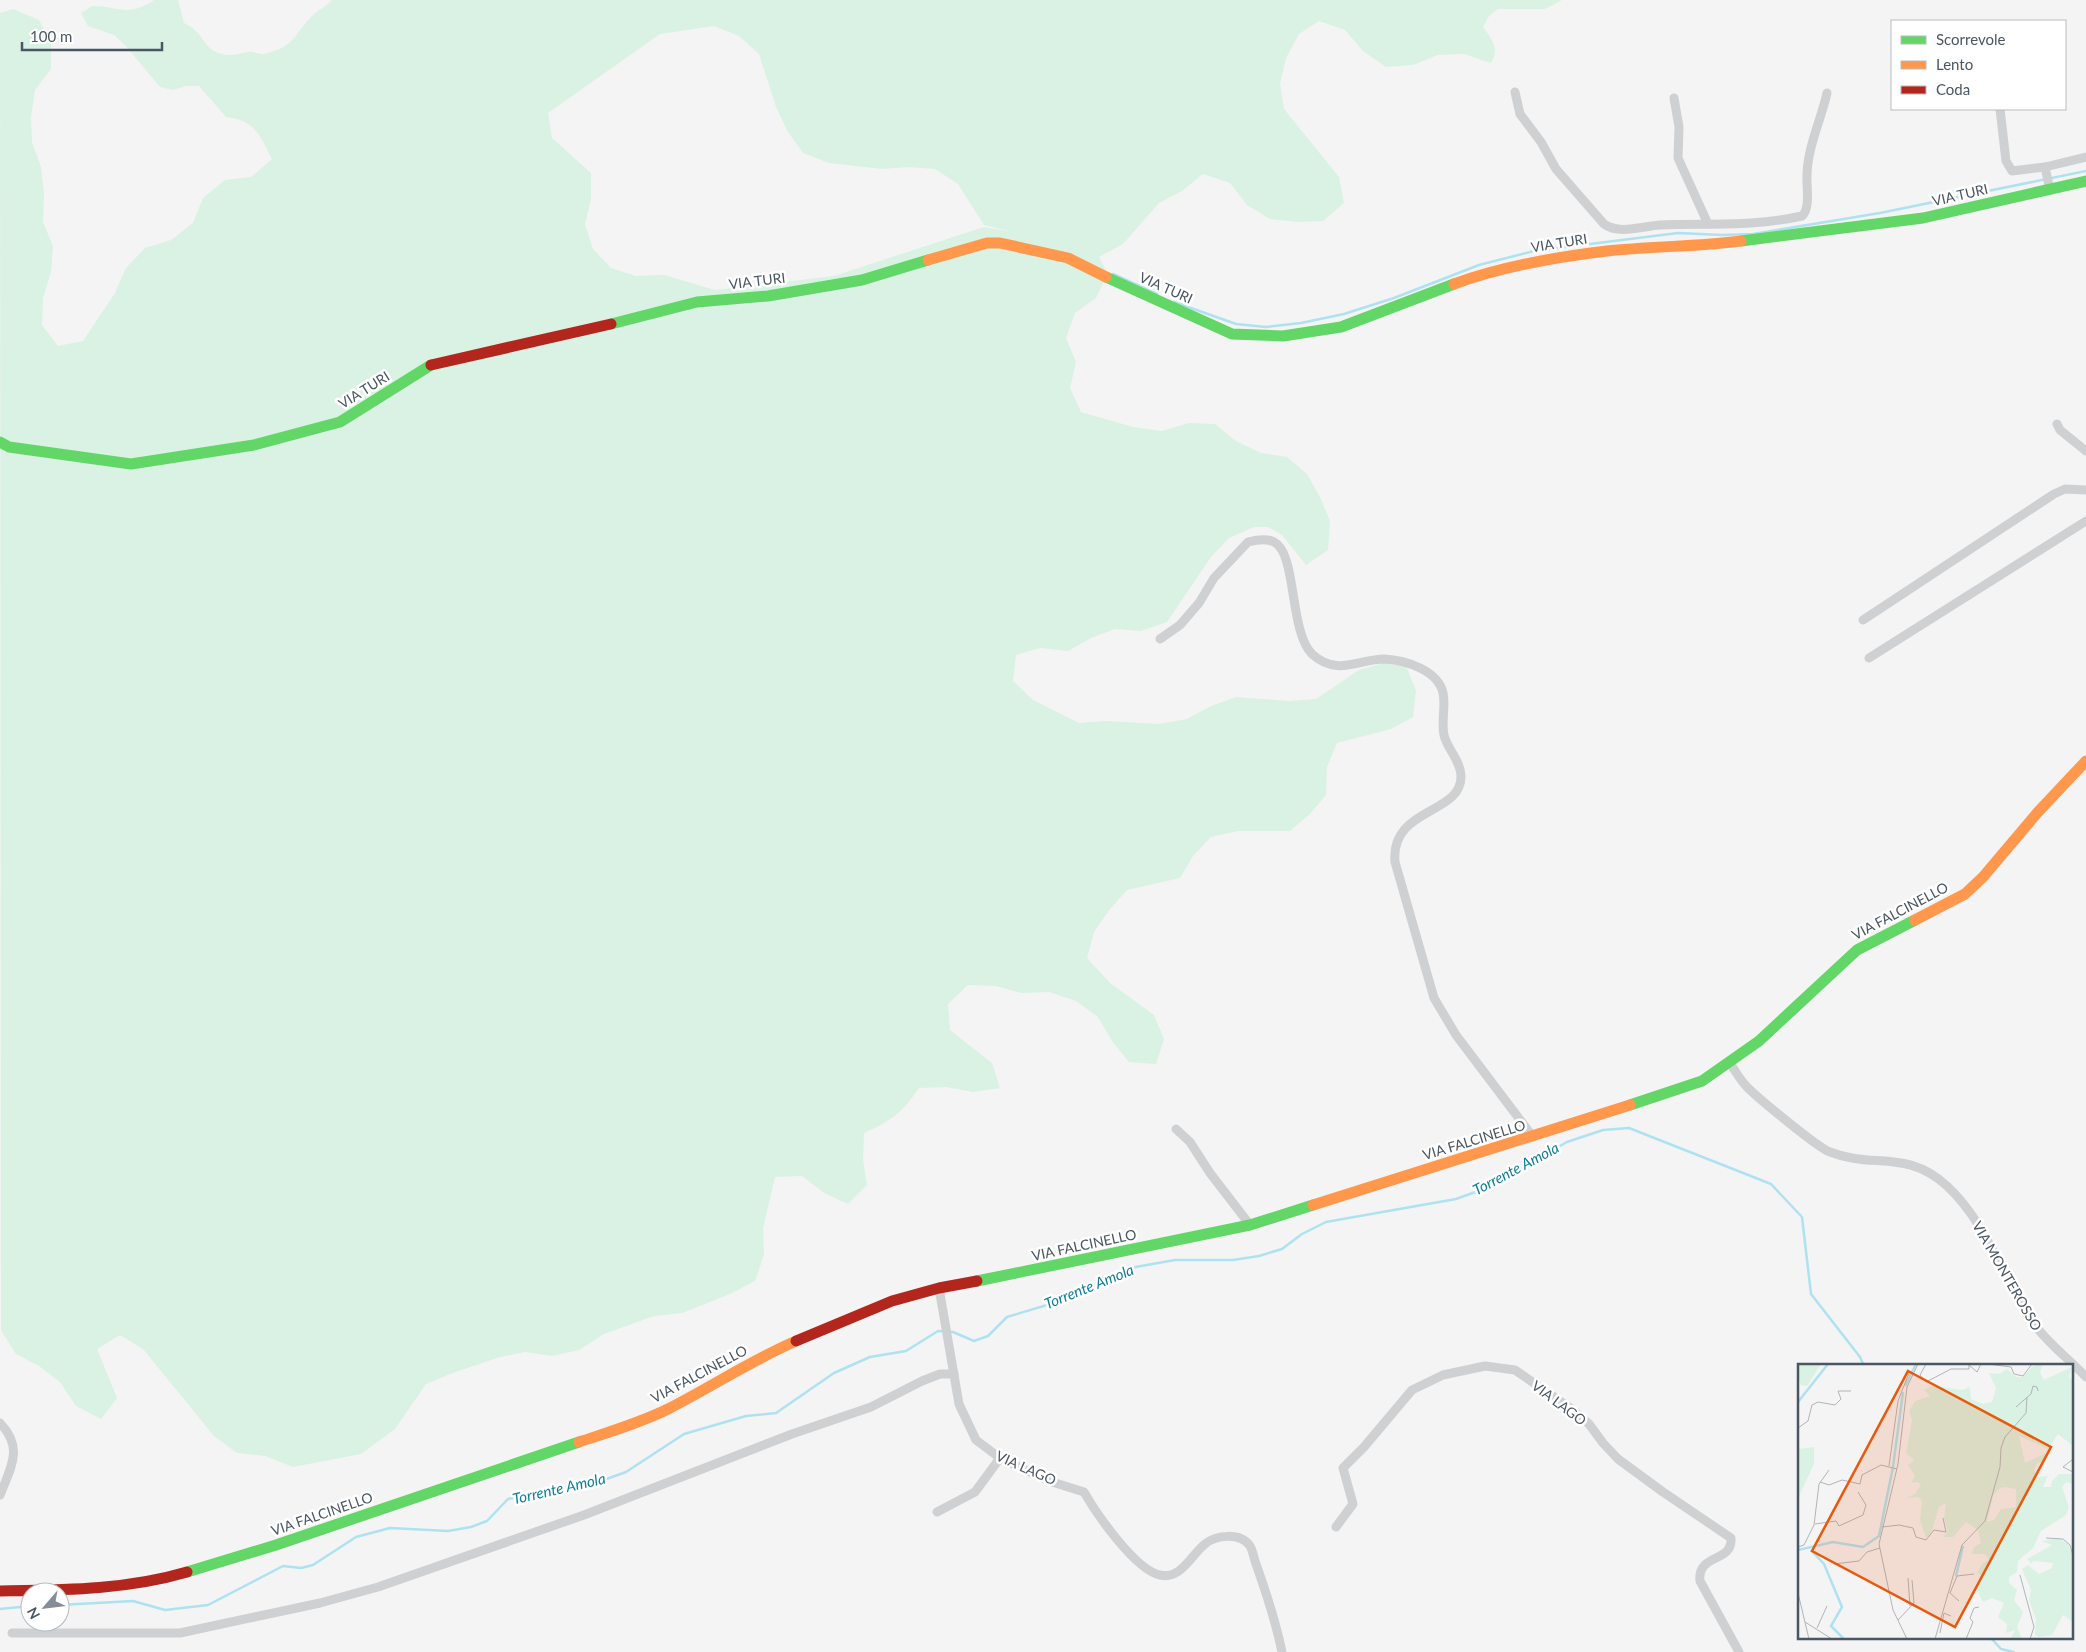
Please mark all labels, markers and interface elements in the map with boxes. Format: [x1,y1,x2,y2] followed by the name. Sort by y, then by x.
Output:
[22,20,162,52] scale bar
[1891,20,2066,110] legend
[30,27,72,45] text: 100 m
[1936,30,2006,48] text: Scorrevole
[1936,55,1973,73] text: Lento
[1936,80,1970,98] text: Coda
[1930,180,1989,209] street label: VIA TURI
[1530,230,1588,255] street label: VIA TURI
[1137,268,1196,307] street label: VIA TURI
[728,269,786,292] street label: VIA TURI
[335,367,392,412] street label: VIA TURI
[1849,878,1951,943] street label: VIA FALCINELLO
[1420,1116,1527,1163] street label: VIA FALCINELLO
[1469,1138,1562,1198] water label: Torrente Amola
[1969,1218,2046,1333] street label: VIA MONTEROSSO
[1030,1225,1138,1264] street label: VIA FALCINELLO
[1041,1260,1136,1312] water label: Torrente Amola
[648,1341,750,1406] street label: VIA FALCINELLO
[1798,1364,2074,1640] inset map
[1529,1377,1590,1429] street label: VIA LAGO
[994,1447,1059,1488] street label: VIA LAGO
[511,1469,607,1507] water label: Torrente Amola
[269,1488,375,1539] street label: VIA FALCINELLO
[20,1582,70,1632] north arrow
[23,1605,43,1622] text: N

